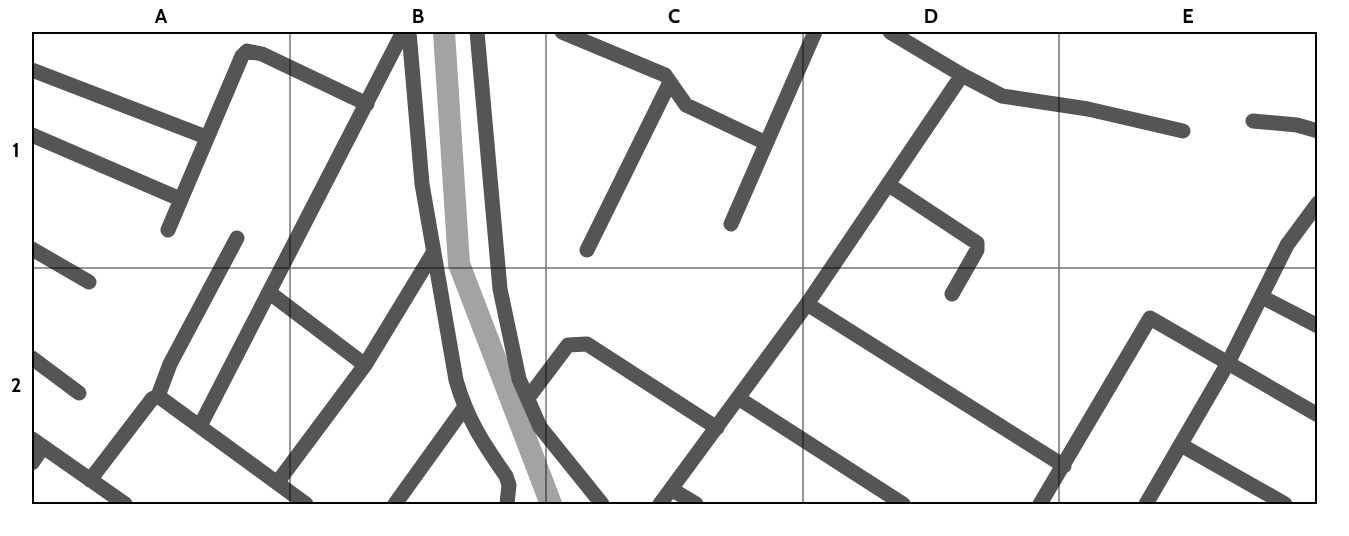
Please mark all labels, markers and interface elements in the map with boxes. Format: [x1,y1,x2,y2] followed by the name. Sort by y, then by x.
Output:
[155,4,168,28] text: A
[412,4,424,28] text: B
[668,4,680,28] text: C
[924,4,938,28] text: D
[1182,4,1194,28] text: E
[12,138,20,162] text: 1
[11,373,21,397] text: 2

